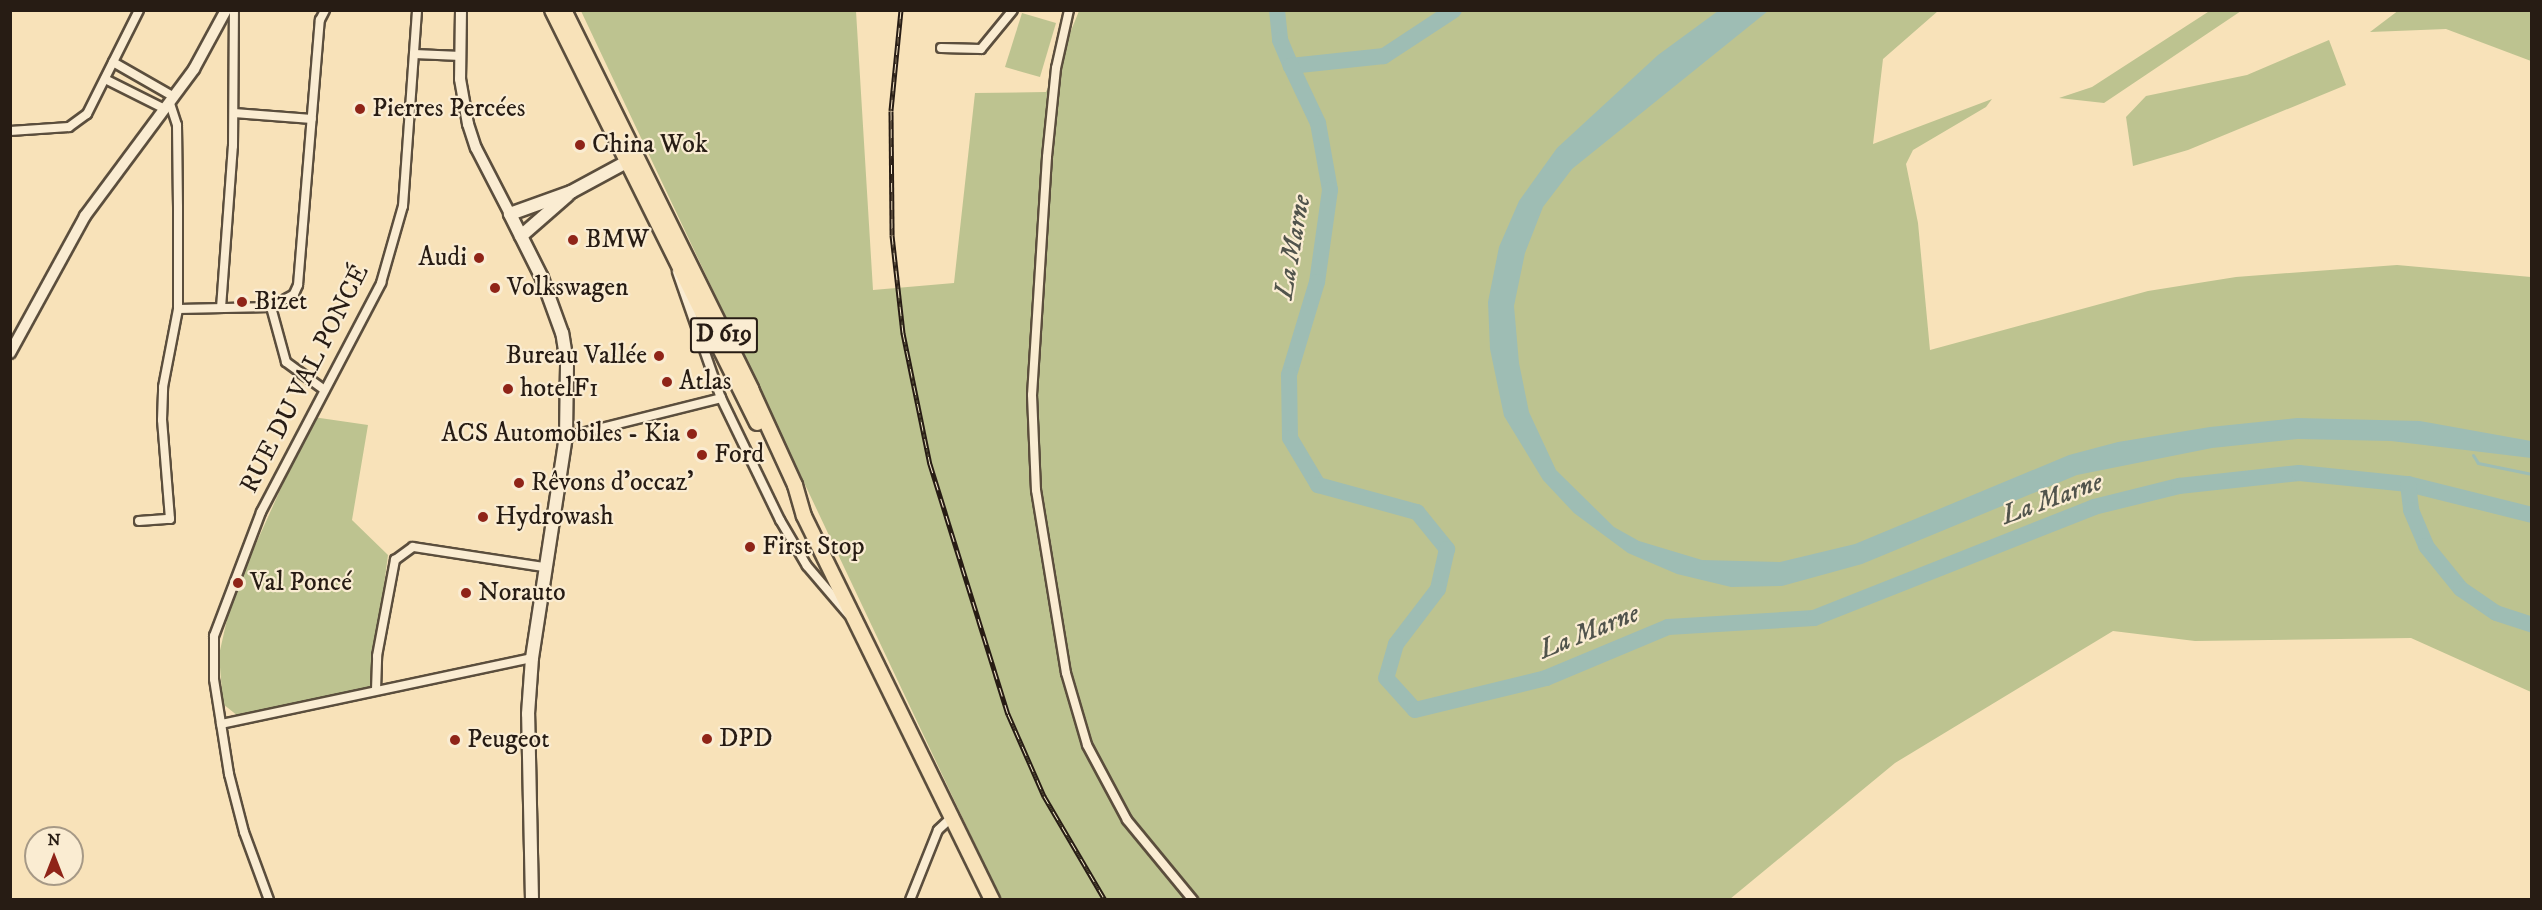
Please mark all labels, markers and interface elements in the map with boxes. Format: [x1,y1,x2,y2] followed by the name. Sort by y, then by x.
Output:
[372,93,525,125] place label: Pierres Percées
[353,102,367,116] marker: Pierres Percées
[592,129,708,161] place label: China Wok
[573,138,587,152] marker: China Wok
[1268,193,1318,301] water label: La Marne
[585,224,649,256] place label: BMW
[566,233,580,247] marker: BMW
[418,242,467,274] place label: Audi
[472,251,486,265] marker: Audi
[234,260,376,498] street label: RUE DU VAL PONCÉ
[507,272,629,304] place label: Volkswagen
[488,281,502,295] marker: Volkswagen
[254,286,307,318] place label: Bizet
[235,295,249,309] marker: Bizet
[690,314,758,356] road number: D 619
[505,340,647,372] place label: Bureau Vallée
[652,349,666,363] marker: Bureau Vallée
[679,366,731,398] place label: Atlas
[520,373,599,405] place label: hotelF1
[660,375,674,389] marker: Atlas
[501,382,515,396] marker: hotelF1
[441,418,680,450] place label: ACS Automobiles - Kia
[685,427,699,441] marker: ACS Automobiles - Kia
[714,439,764,471] place label: Ford
[695,448,709,462] marker: Ford
[1997,466,2107,532] water label: La Marne
[531,467,694,499] place label: Rêvons d’occaz’
[512,476,526,490] marker: Rêvons d’occaz’
[495,501,614,533] place label: Hydrowash
[476,510,490,524] marker: Hydrowash
[762,531,865,563] place label: First Stop
[743,540,757,554] marker: First Stop
[250,567,352,599] place label: Val Poncé
[231,576,245,590] marker: Val Poncé
[478,577,566,609] place label: Norauto
[459,586,473,600] marker: Norauto
[1534,597,1644,667] water label: La Marne
[719,723,773,755] place label: DPD
[467,724,549,756] place label: Peugeot
[700,732,714,746] marker: DPD
[448,733,462,747] marker: Peugeot
[24,826,84,886] north arrow
[47,830,61,850] text: N

